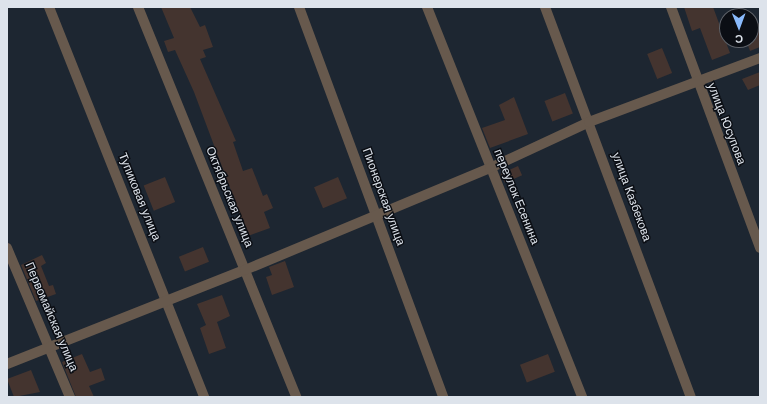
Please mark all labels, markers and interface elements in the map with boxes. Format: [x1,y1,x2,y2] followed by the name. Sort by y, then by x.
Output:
[719,8,759,48] north arrow
[735,32,743,46] text: С
[704,81,748,167] street label: улица Юсупова
[202,145,256,249] street label: Октябрьская улица
[359,146,407,248] street label: Пионерская улица
[490,147,542,247] street label: переулок Есенина
[115,151,163,243] street label: Тупиковая улица
[608,151,654,243] street label: улица Казбекова
[21,260,81,374] street label: Первомайская улица

